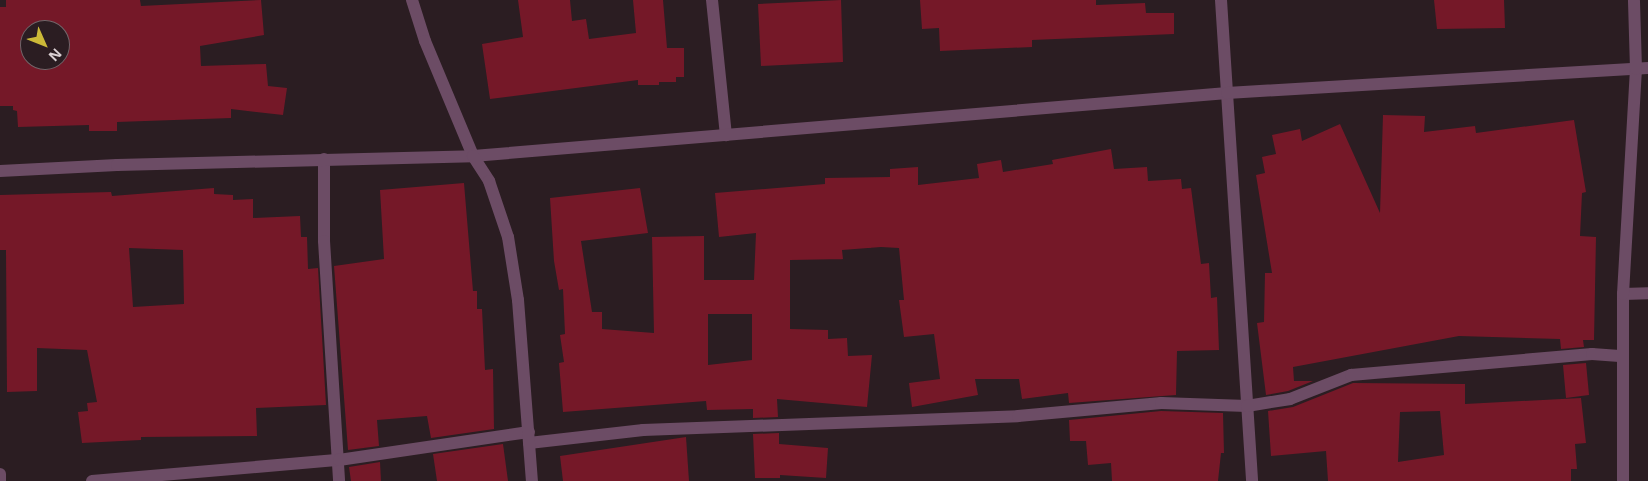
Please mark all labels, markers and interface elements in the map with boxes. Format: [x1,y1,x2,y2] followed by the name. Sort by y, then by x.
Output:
[20,20,70,70] north arrow
[45,44,66,66] text: N

